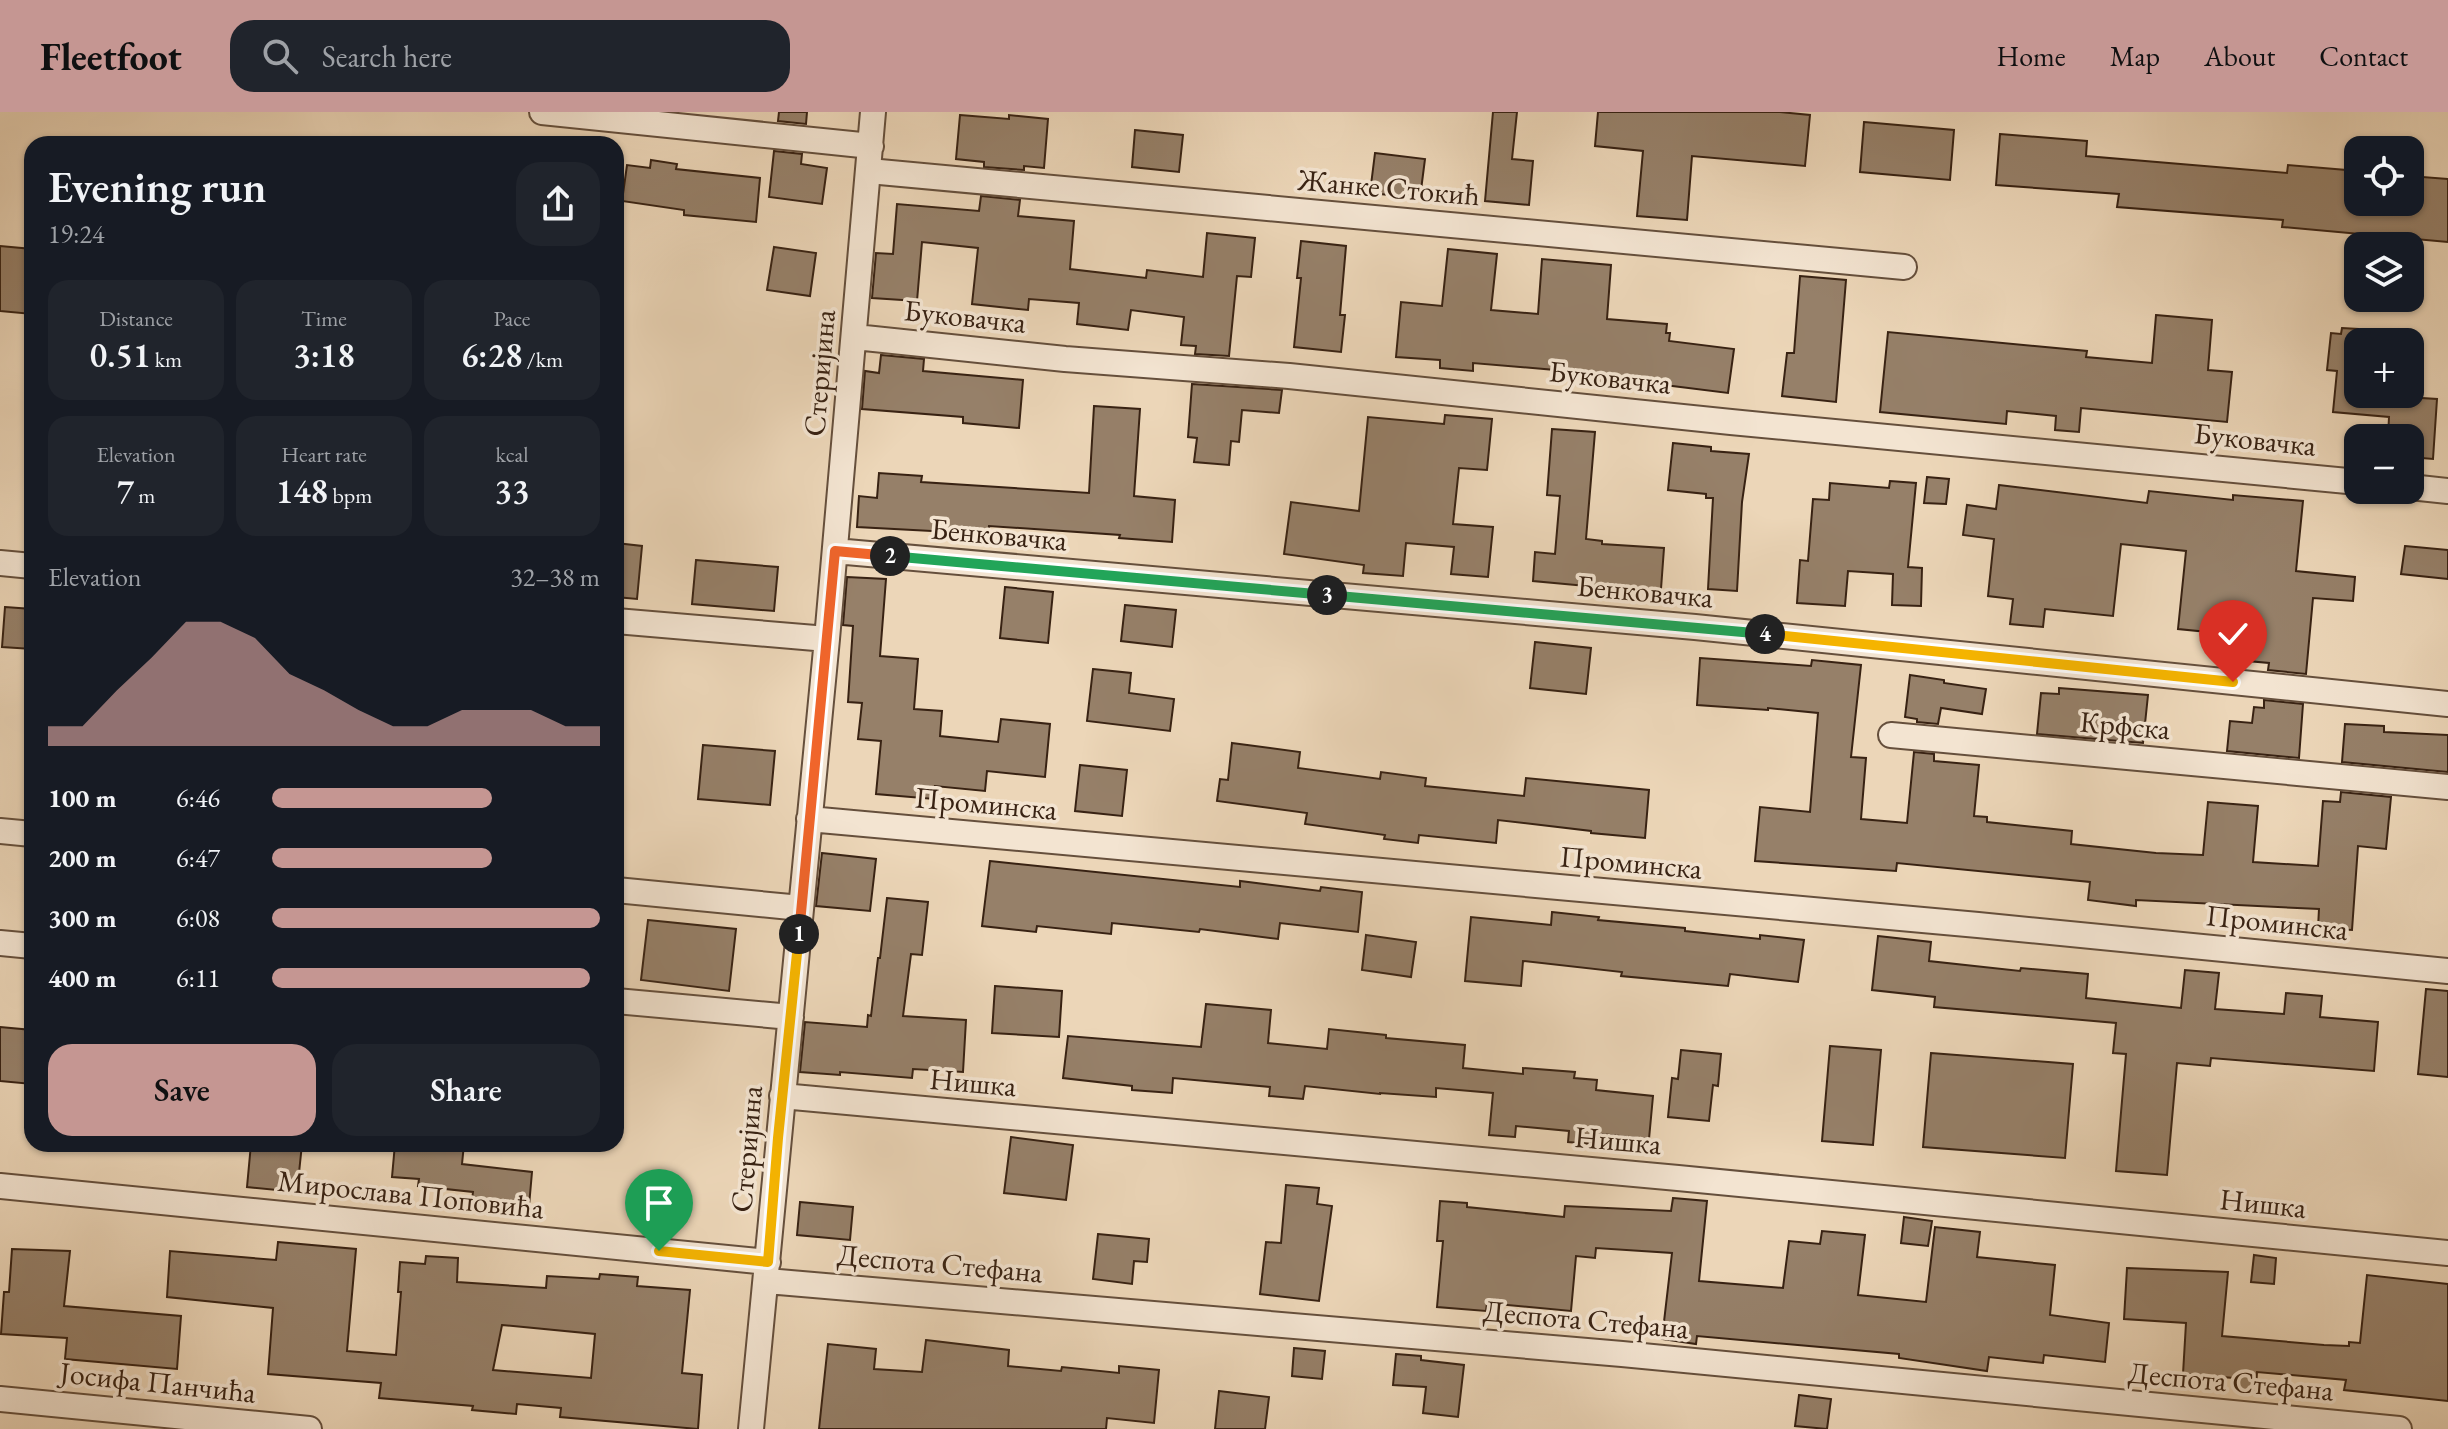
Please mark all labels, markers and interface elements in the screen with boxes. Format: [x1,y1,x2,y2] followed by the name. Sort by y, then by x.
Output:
[230,20,790,92] search box
[40,32,182,81] text: Fleetfoot
[258,34,302,78] icon: search
[322,37,452,76] text: Search here
[1996,38,2066,74] text: Home
[2110,38,2160,74] text: Map
[2204,38,2275,74] text: About
[2319,38,2408,74] text: Contact
[2344,136,2424,504] map controls
[2344,136,2424,216] button: locate
[48,158,267,215] text: Evening run
[1295,160,1482,214] street label: Жанке Стокић
[516,162,600,246] button: share
[48,217,104,251] text: 19:24
[2344,232,2424,312] button: layers
[902,290,1028,342] street label: Буковачка
[99,304,173,333] text: Distance
[301,304,347,333] text: Time
[494,304,530,333] text: Pace
[794,308,844,438] street label: Стеријина
[2344,328,2424,408] button: +
[90,333,150,377] text: 0.51
[293,333,355,377] text: 3:18
[461,333,522,377] text: 6:28
[150,345,182,374] text: km
[522,345,563,374] text: /km
[1547,351,1673,403] street label: Буковачка
[2192,413,2318,465] street label: Буковачка
[2344,424,2424,504] button: −
[96,440,176,469] text: Elevation
[281,440,367,469] text: Heart rate
[495,440,529,469] text: kcal
[117,469,134,513] text: 7
[276,469,328,513] text: 148
[495,469,529,513] text: 33
[134,481,155,510] text: m
[328,481,372,510] text: bpm
[929,509,1069,559] street label: Бенковачка
[870,536,910,576] pin: 2
[884,541,896,570] text: 2
[48,560,142,594] text: Elevation
[510,560,600,594] text: 32–38 m
[1575,566,1715,616] street label: Бенковачка
[1307,575,1347,615] pin: 3
[1321,580,1333,609] text: 3
[2199,600,2267,682] pin
[2211,612,2255,656] icon: check
[1745,614,1785,654] pin: 4
[1759,619,1771,648] text: 4
[2078,702,2172,748] street label: Крфска
[913,777,1059,829] street label: Проминска
[48,781,116,815] text: 100 m
[176,781,220,815] text: 6:46
[1558,836,1704,888] street label: Проминска
[48,841,116,875] text: 200 m
[176,841,220,875] text: 6:47
[2204,895,2350,949] street label: Проминска
[48,901,116,935] text: 300 m
[176,901,220,935] text: 6:08
[779,914,819,954] pin: 1
[793,919,805,948] text: 1
[48,961,116,995] text: 400 m
[176,961,220,995] text: 6:11
[48,1044,316,1136] button: Save
[332,1044,600,1136] button: Share
[928,1059,1018,1105] street label: Нишка
[721,1084,771,1214] street label: Стеријина
[1573,1117,1663,1163] street label: Нишка
[276,1161,546,1227] street label: Мирослава Поповића
[625,1169,693,1251] pin
[2218,1179,2308,1227] street label: Нишка
[637,1181,681,1225] icon: arrive
[836,1235,1044,1291] street label: Деспота Стефана
[1482,1291,1690,1347] street label: Деспота Стефана
[55,1352,258,1412] street label: Јосифа Панчића
[2127,1353,2335,1409] street label: Деспота Стефана

